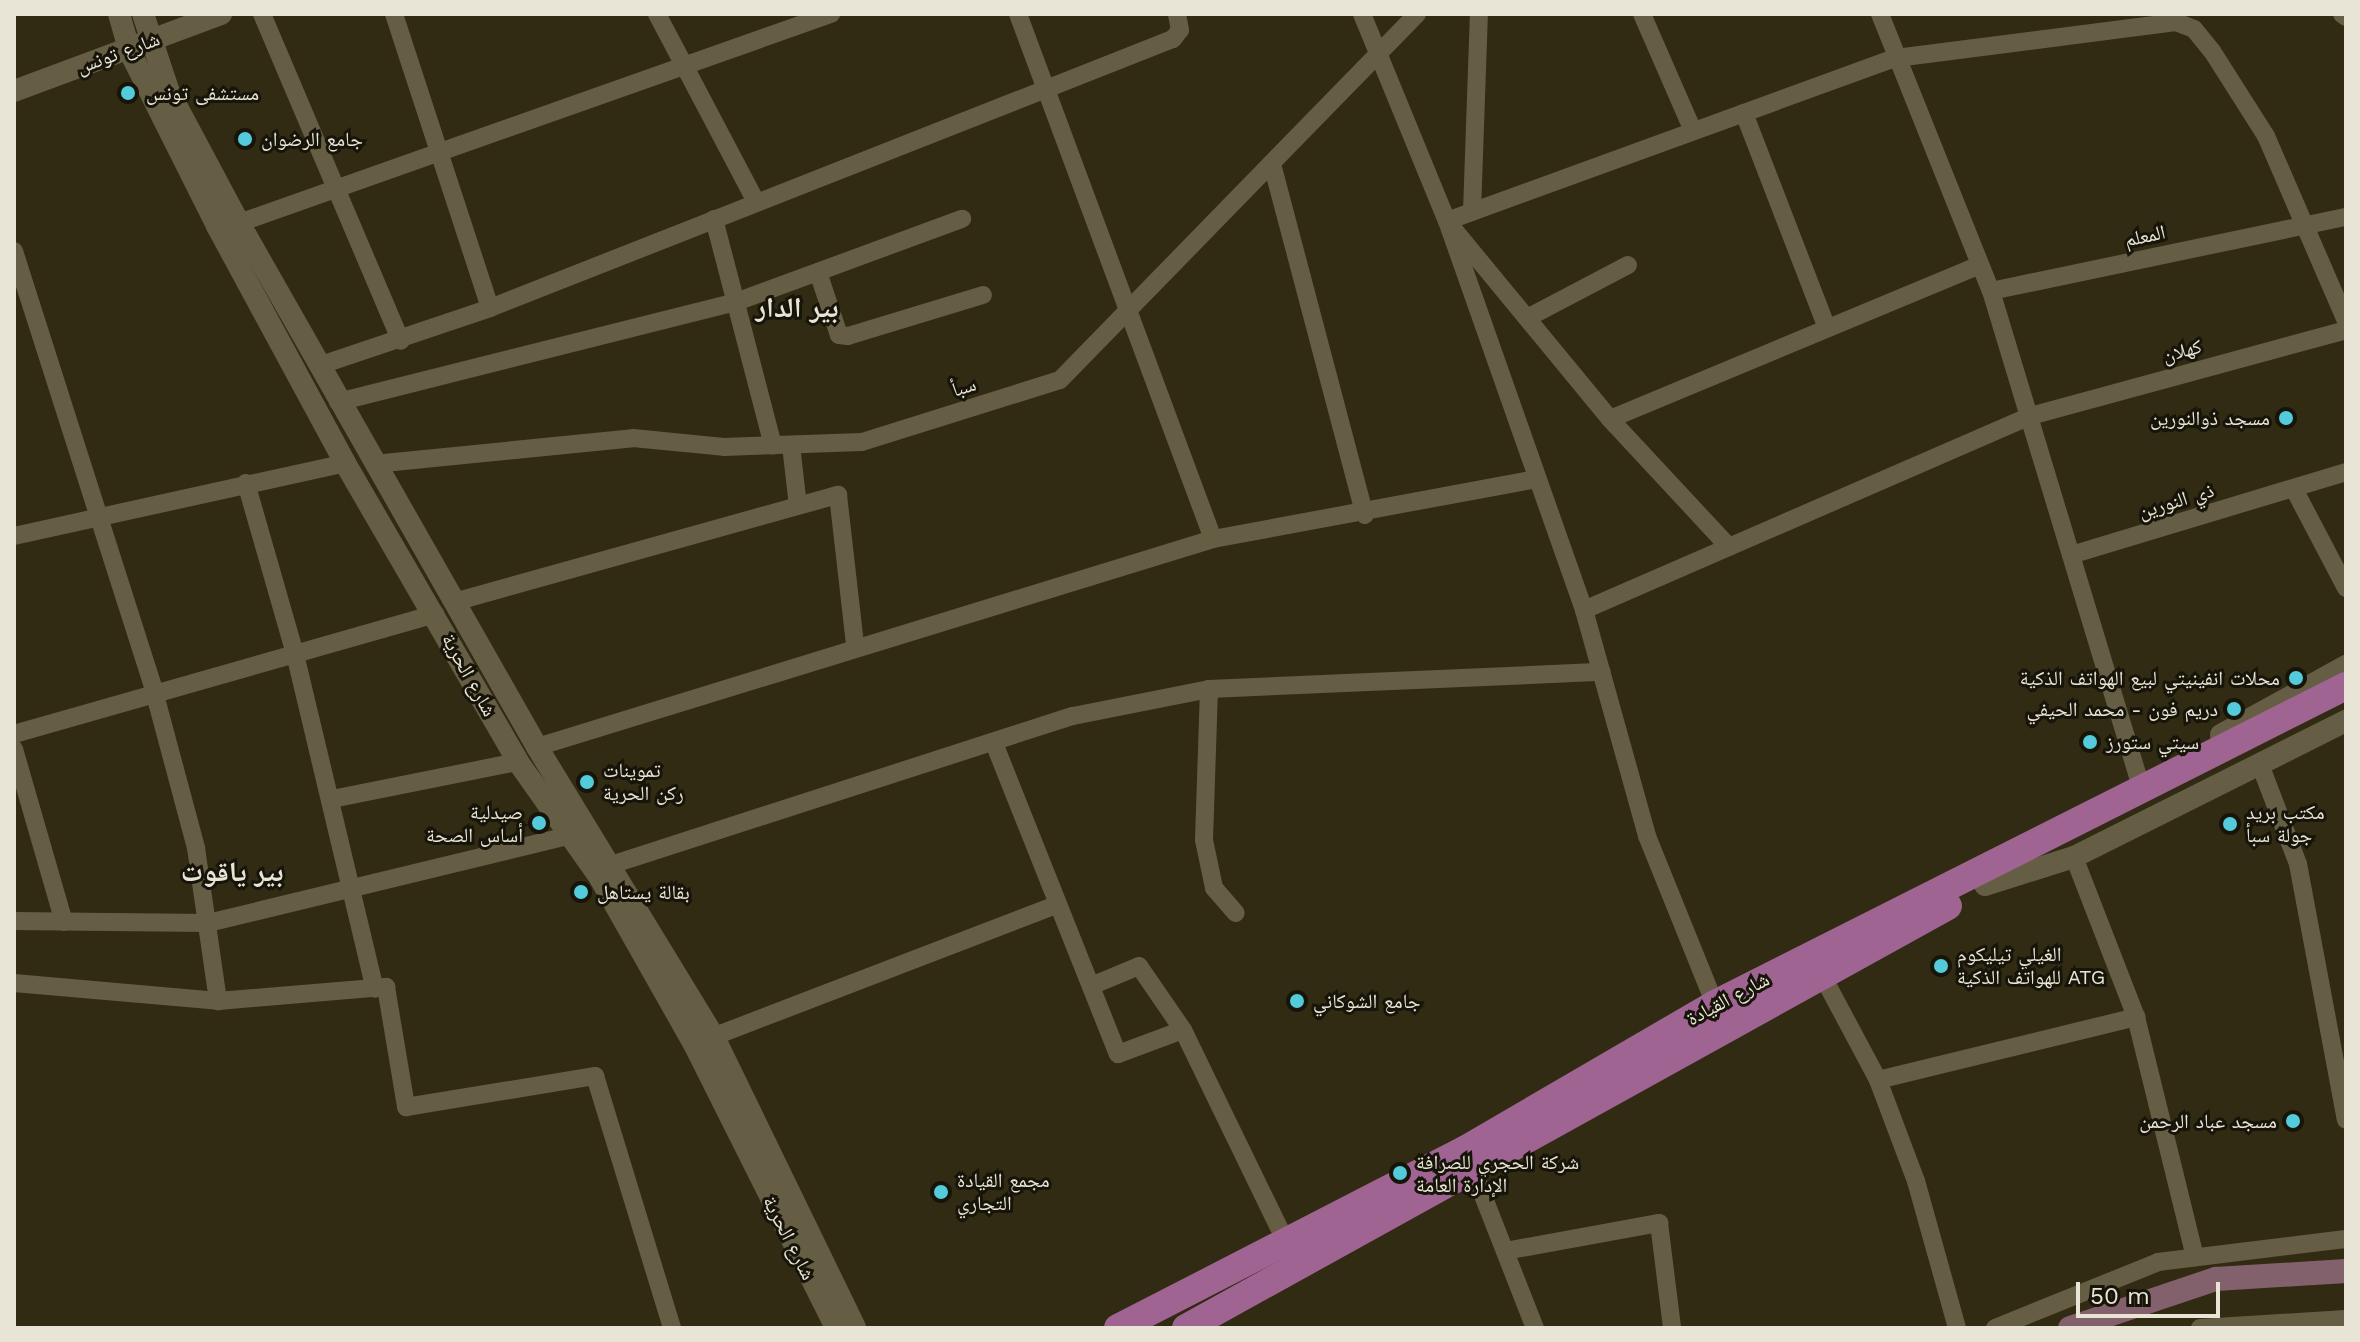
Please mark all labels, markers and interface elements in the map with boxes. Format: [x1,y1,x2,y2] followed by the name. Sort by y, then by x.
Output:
[73,27,163,79] street label: شارع تونس
[146,81,259,105] place label: مستشفى تونس
[117,82,139,104] marker: مستشفى تونس
[261,127,363,151] place label: جامع الرضوان
[236,130,254,148] marker: جامع الرضوان
[2122,220,2168,252] street label: المعلم
[756,291,838,325] district label: بير الدار
[2160,334,2204,368] street label: كهلان
[949,372,979,402] street label: سبأ
[2150,406,2270,430] place label: مسجد ذوالنورين
[2277,409,2295,427] marker: مسجد ذوالنورين
[2135,478,2217,524] street label: ذي النورين
[436,629,502,721] street label: شارع الحرية
[2020,666,2280,690] place label: محلات انفينيتي لبيع الهواتف الذكية
[2287,669,2305,687] marker: محلات انفينيتي لبيع الهواتف الذكية
[2026,697,2218,721] place label: دريم فون - محمد الحيفي
[2225,700,2243,718] marker: دريم فون - محمد الحيفي
[2106,730,2199,754] place label: سيتي ستورز
[2081,733,2099,751] marker: سيتي ستورز
[603,758,684,805] place label: تموينات ركن الحرية
[578,773,596,791] marker: تموينات ركن الحرية
[426,800,523,847] place label: صيدلية أساس الصحة
[2246,800,2325,847] place label: مكتب بريد جولة سبأ
[530,814,548,832] marker: صيدلية أساس الصحة
[2221,815,2239,833] marker: مكتب بريد جولة سبأ
[181,855,283,889] district label: بير ياقوت
[597,880,690,904] place label: بقالة يستاهل
[572,883,590,901] marker: بقالة يستاهل
[1957,942,2105,989] place label: الغيلي تيليكوم للهواتف الذكية ATG
[1932,957,1950,975] marker: الغيلي تيليكوم للهواتف الذكية ATG
[1683,967,1773,1031] street label: شارع القيادة
[1313,989,1420,1013] place label: جامع الشوكاني
[1288,992,1306,1010] marker: جامع الشوكاني
[2139,1109,2277,1133] place label: مسجد عباد الرحمن
[2284,1112,2302,1130] marker: مسجد عباد الرحمن
[1416,1150,1579,1197] place label: شركة الحجري للصرافة الإدارة العامة
[1391,1164,1409,1182] marker: شركة الحجري للصرافة الإدارة العامة
[957,1168,1049,1215] place label: مجمع القيادة التجاري
[932,1183,950,1201] marker: مجمع القيادة التجاري
[758,1192,820,1284] street label: شارع الحرية
[2080,1266,2224,1316] scale bar
[2090,1282,2150,1310] text: 50 m

